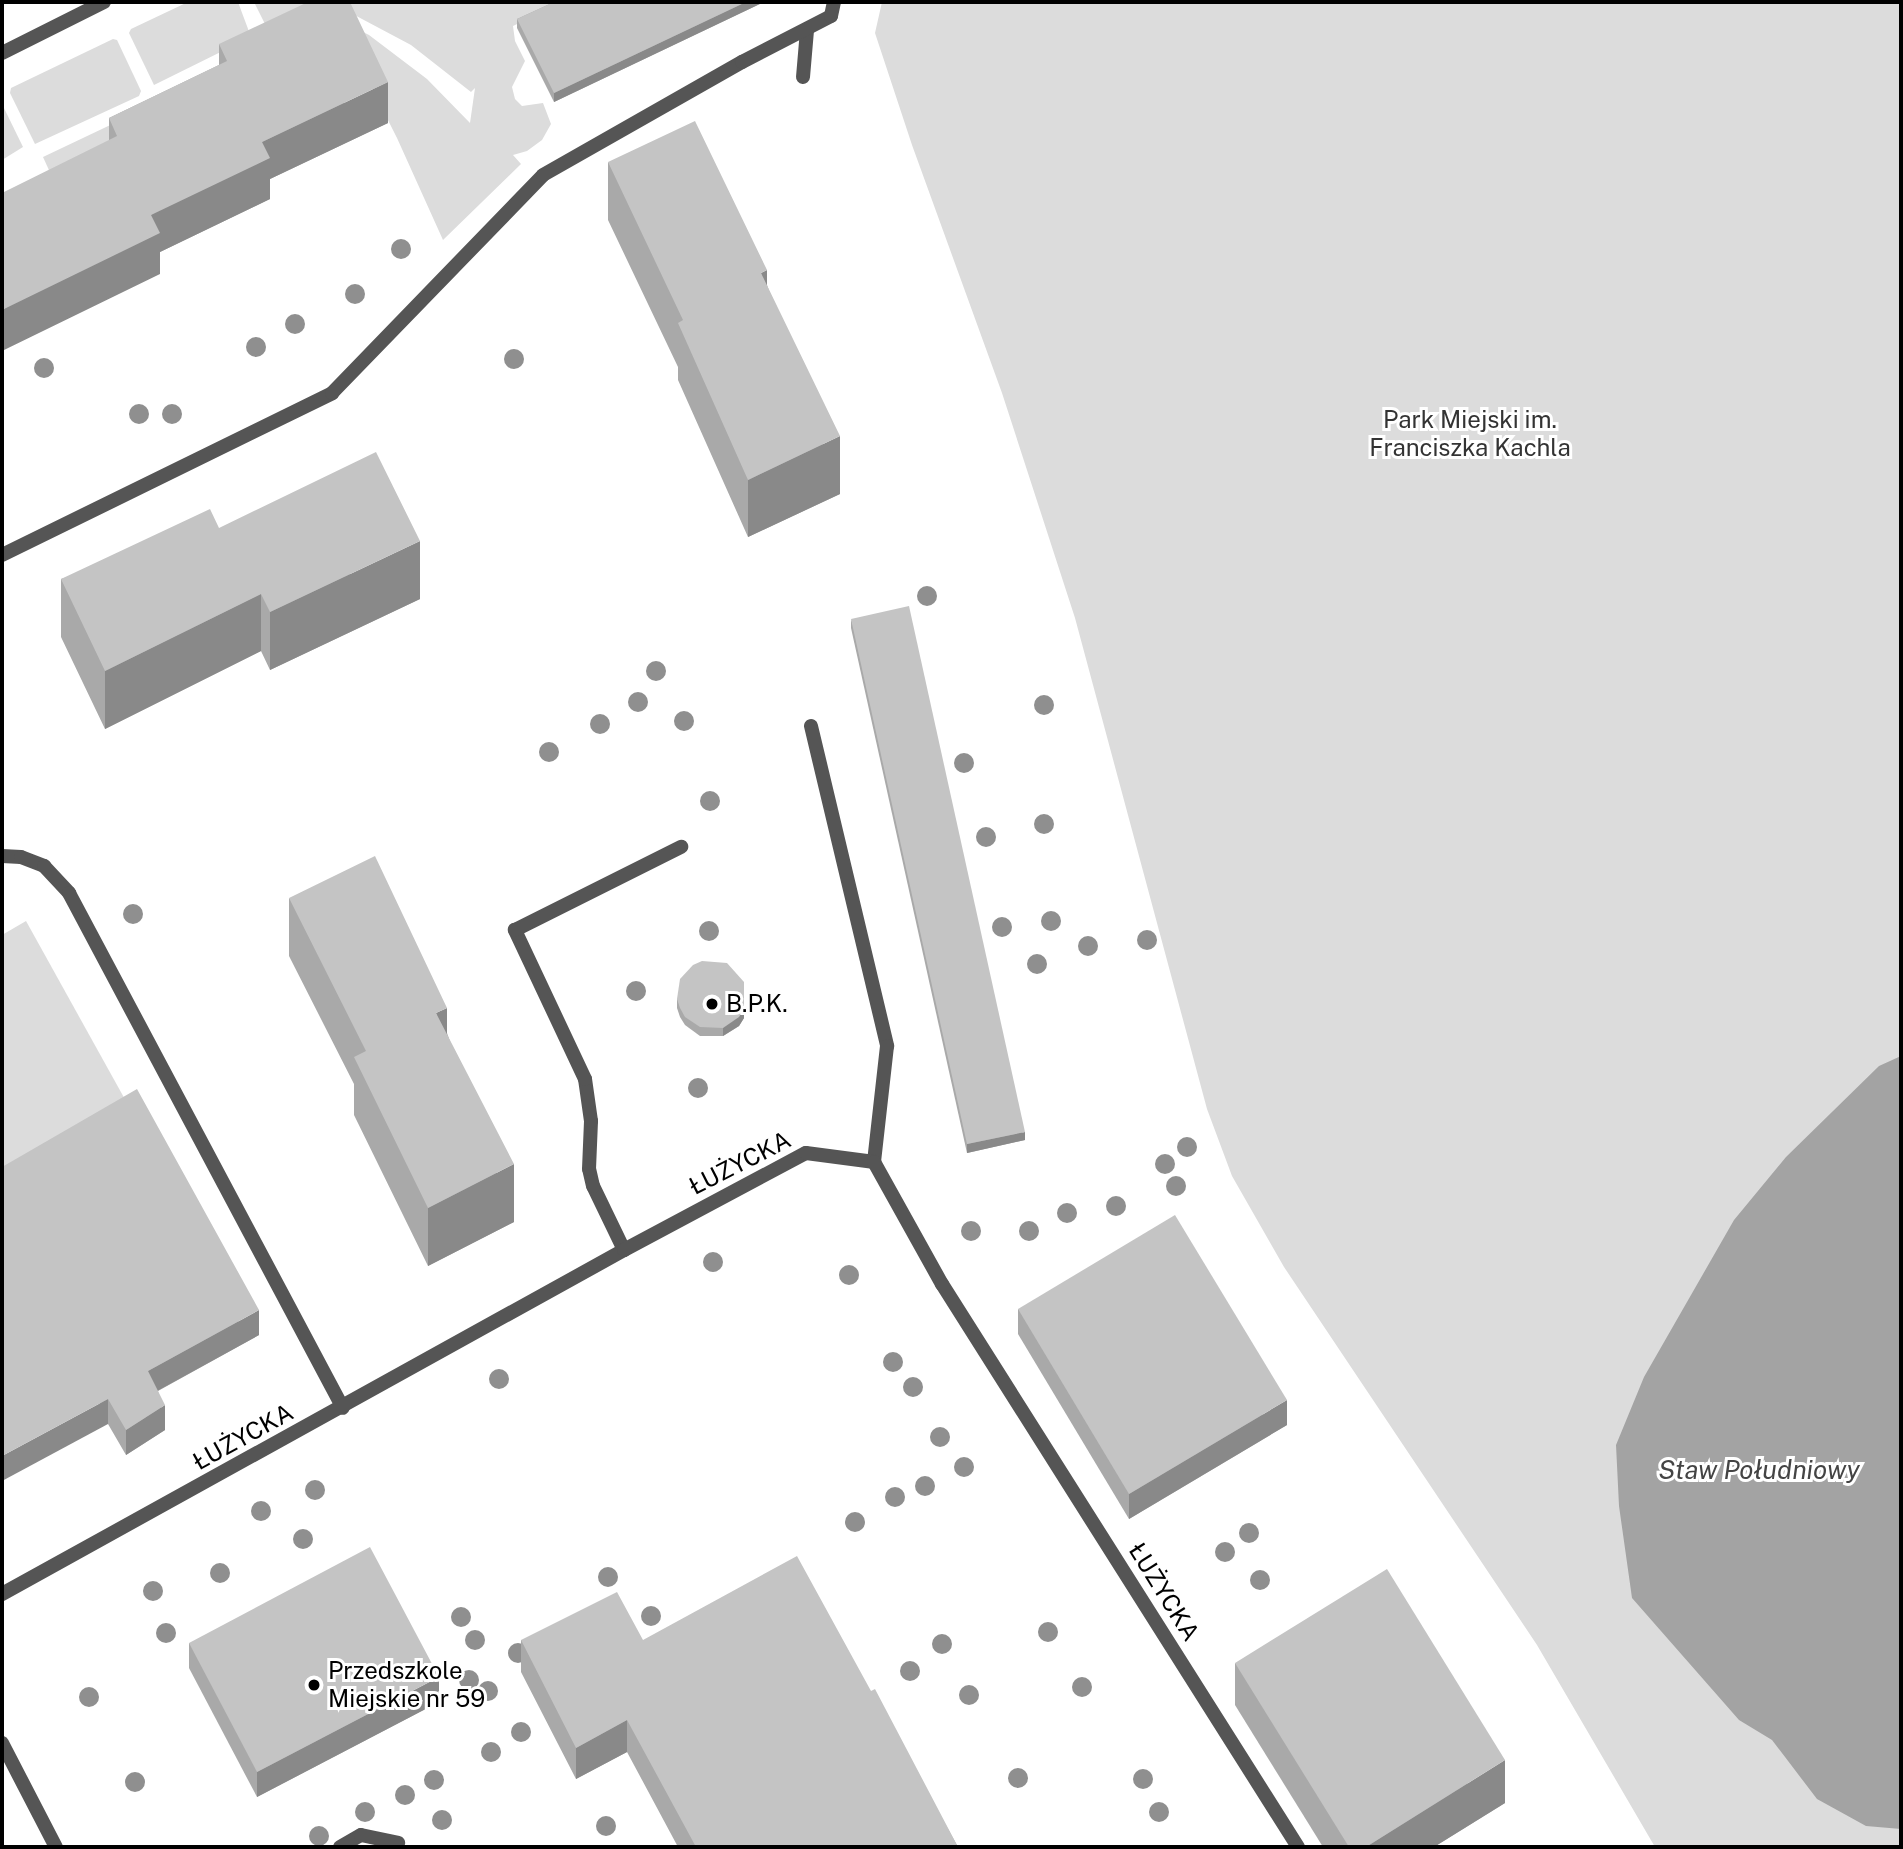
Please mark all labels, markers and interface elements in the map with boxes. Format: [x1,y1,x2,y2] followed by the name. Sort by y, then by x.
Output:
[1369,406,1571,462] park label: Park Miejski im. Franciszka Kachla
[726,990,788,1018] place label: B.P.K.
[704,996,720,1012] marker: B.P.K.
[684,1125,796,1201] street label: ŁUŻYCKA
[188,1398,298,1476] street label: ŁUŻYCKA
[1658,1454,1860,1486] water label: Staw Południowy
[1123,1538,1205,1646] street label: ŁUŻYCKA
[328,1657,485,1713] place label: Przedszkole Miejskie nr 59
[306,1677,322,1693] marker: Przedszkole Miejskie nr 59

